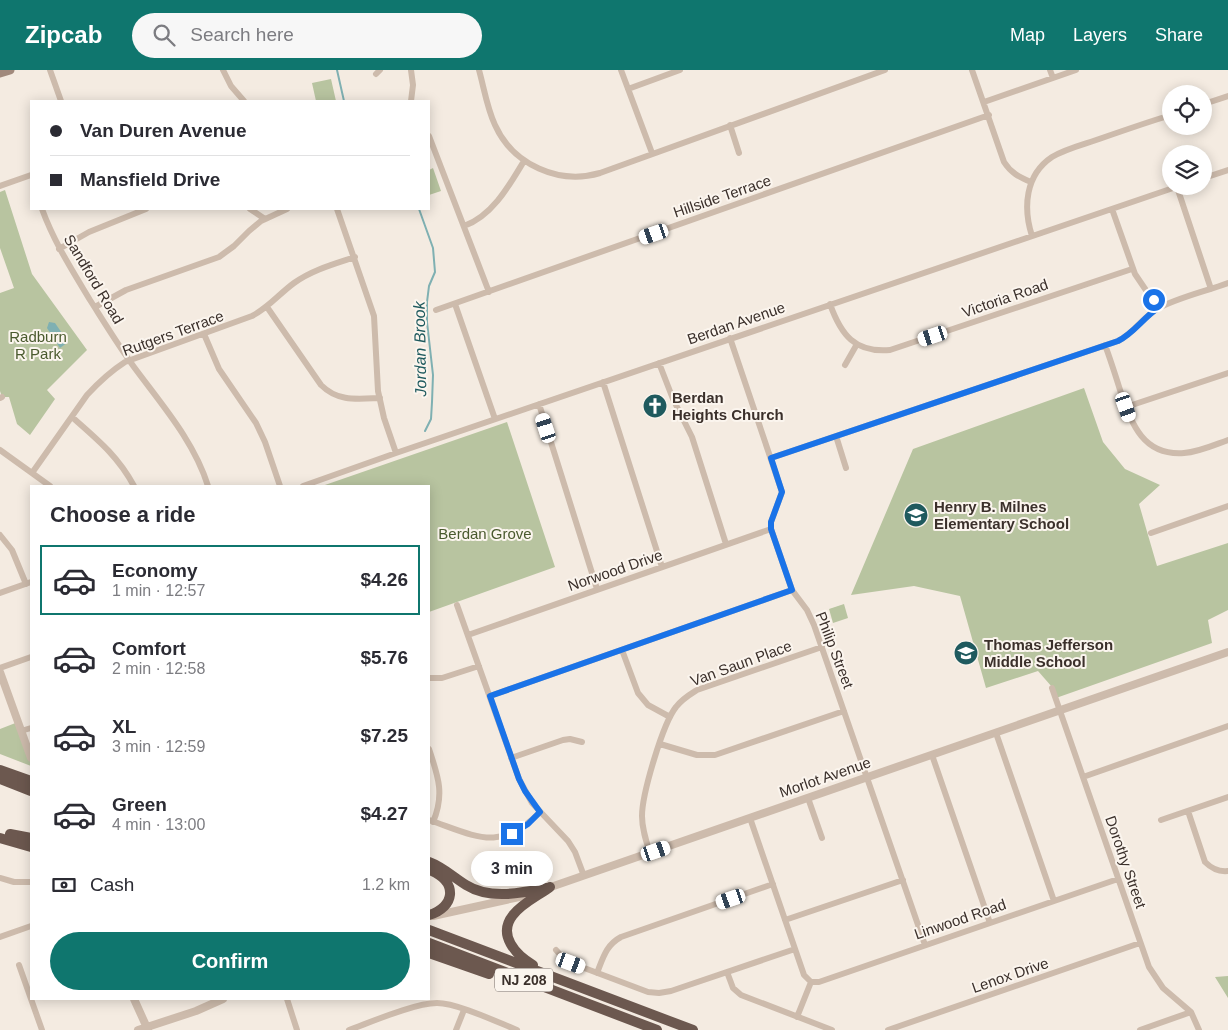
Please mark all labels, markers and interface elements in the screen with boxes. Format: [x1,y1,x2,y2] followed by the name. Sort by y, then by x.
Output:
[132,13,482,58] search box
[25,21,102,48] text: Zipcab
[150,21,178,49] icon: search
[190,24,294,45] text: Search here
[1010,25,1045,45] text: Map
[1073,25,1127,45] text: Layers
[1155,25,1203,45] text: Share
[1162,85,1212,195] map controls
[1162,85,1212,135] button: locate
[80,120,246,141] text: Van Duren Avenue
[1162,145,1212,195] button: layers
[80,169,220,190] text: Mansfield Drive
[671,171,773,221] street label: Hillside Terrace
[637,222,670,246] car
[61,231,127,327] street label: Sandford Road
[960,275,1050,321] street label: Victoria Road
[1143,289,1165,311] route start
[685,298,787,348] street label: Berdan Avenue
[411,300,429,398] water label: Jordan Brook
[120,307,226,359] street label: Rutgers Terrace
[916,324,949,348] car
[9,328,67,362] park label: Radburn R Park
[672,389,784,423] place label: Berdan Heights Church
[1114,390,1137,424] car
[642,393,668,419] church icon: Berdan Heights Church
[534,411,557,445] car
[934,498,1069,532] place label: Henry B. Milnes Elementary School
[50,502,195,527] text: Choose a ride
[903,502,929,528] school or university icon: Henry B. Milnes Elementary School
[438,525,532,542] park label: Berdan Grove
[565,546,665,594] street label: Norwood Drive
[52,558,97,603] icon: car
[112,560,198,581] text: Economy
[360,569,408,590] text: $4.26
[112,582,205,599] text: 1 min · 12:57
[813,609,858,692] street label: Philip Street
[52,636,97,681] icon: car
[984,636,1113,670] place label: Thomas Jefferson Middle School
[688,637,794,689] street label: Van Saun Place
[112,638,186,659] text: Comfort
[953,640,979,666] school or university icon: Thomas Jefferson Middle School
[360,647,408,668] text: $5.76
[112,660,205,677] text: 2 min · 12:58
[52,714,97,759] icon: car
[112,716,136,737] text: XL
[360,725,408,746] text: $7.25
[112,738,205,755] text: 3 min · 12:59
[777,753,873,801] street label: Morlot Avenue
[52,792,97,837] icon: car
[112,794,167,815] text: Green
[360,803,408,824] text: $4.27
[1102,814,1150,911] street label: Dorothy Street
[112,816,205,833] text: 4 min · 13:00
[501,823,523,845] route end
[639,839,672,863] car
[471,852,553,886] callout: 3 min
[491,860,533,877] text: 3 min
[50,871,78,899] icon: cash
[90,874,134,895] text: Cash
[362,876,410,893] text: 1.2 km
[714,887,747,911] car
[912,895,1008,943] street label: Linwood Road
[50,932,410,990] button: Confirm
[554,951,587,975] car
[969,954,1051,996] street label: Lenox Drive
[495,968,553,992] road number: NJ 208

